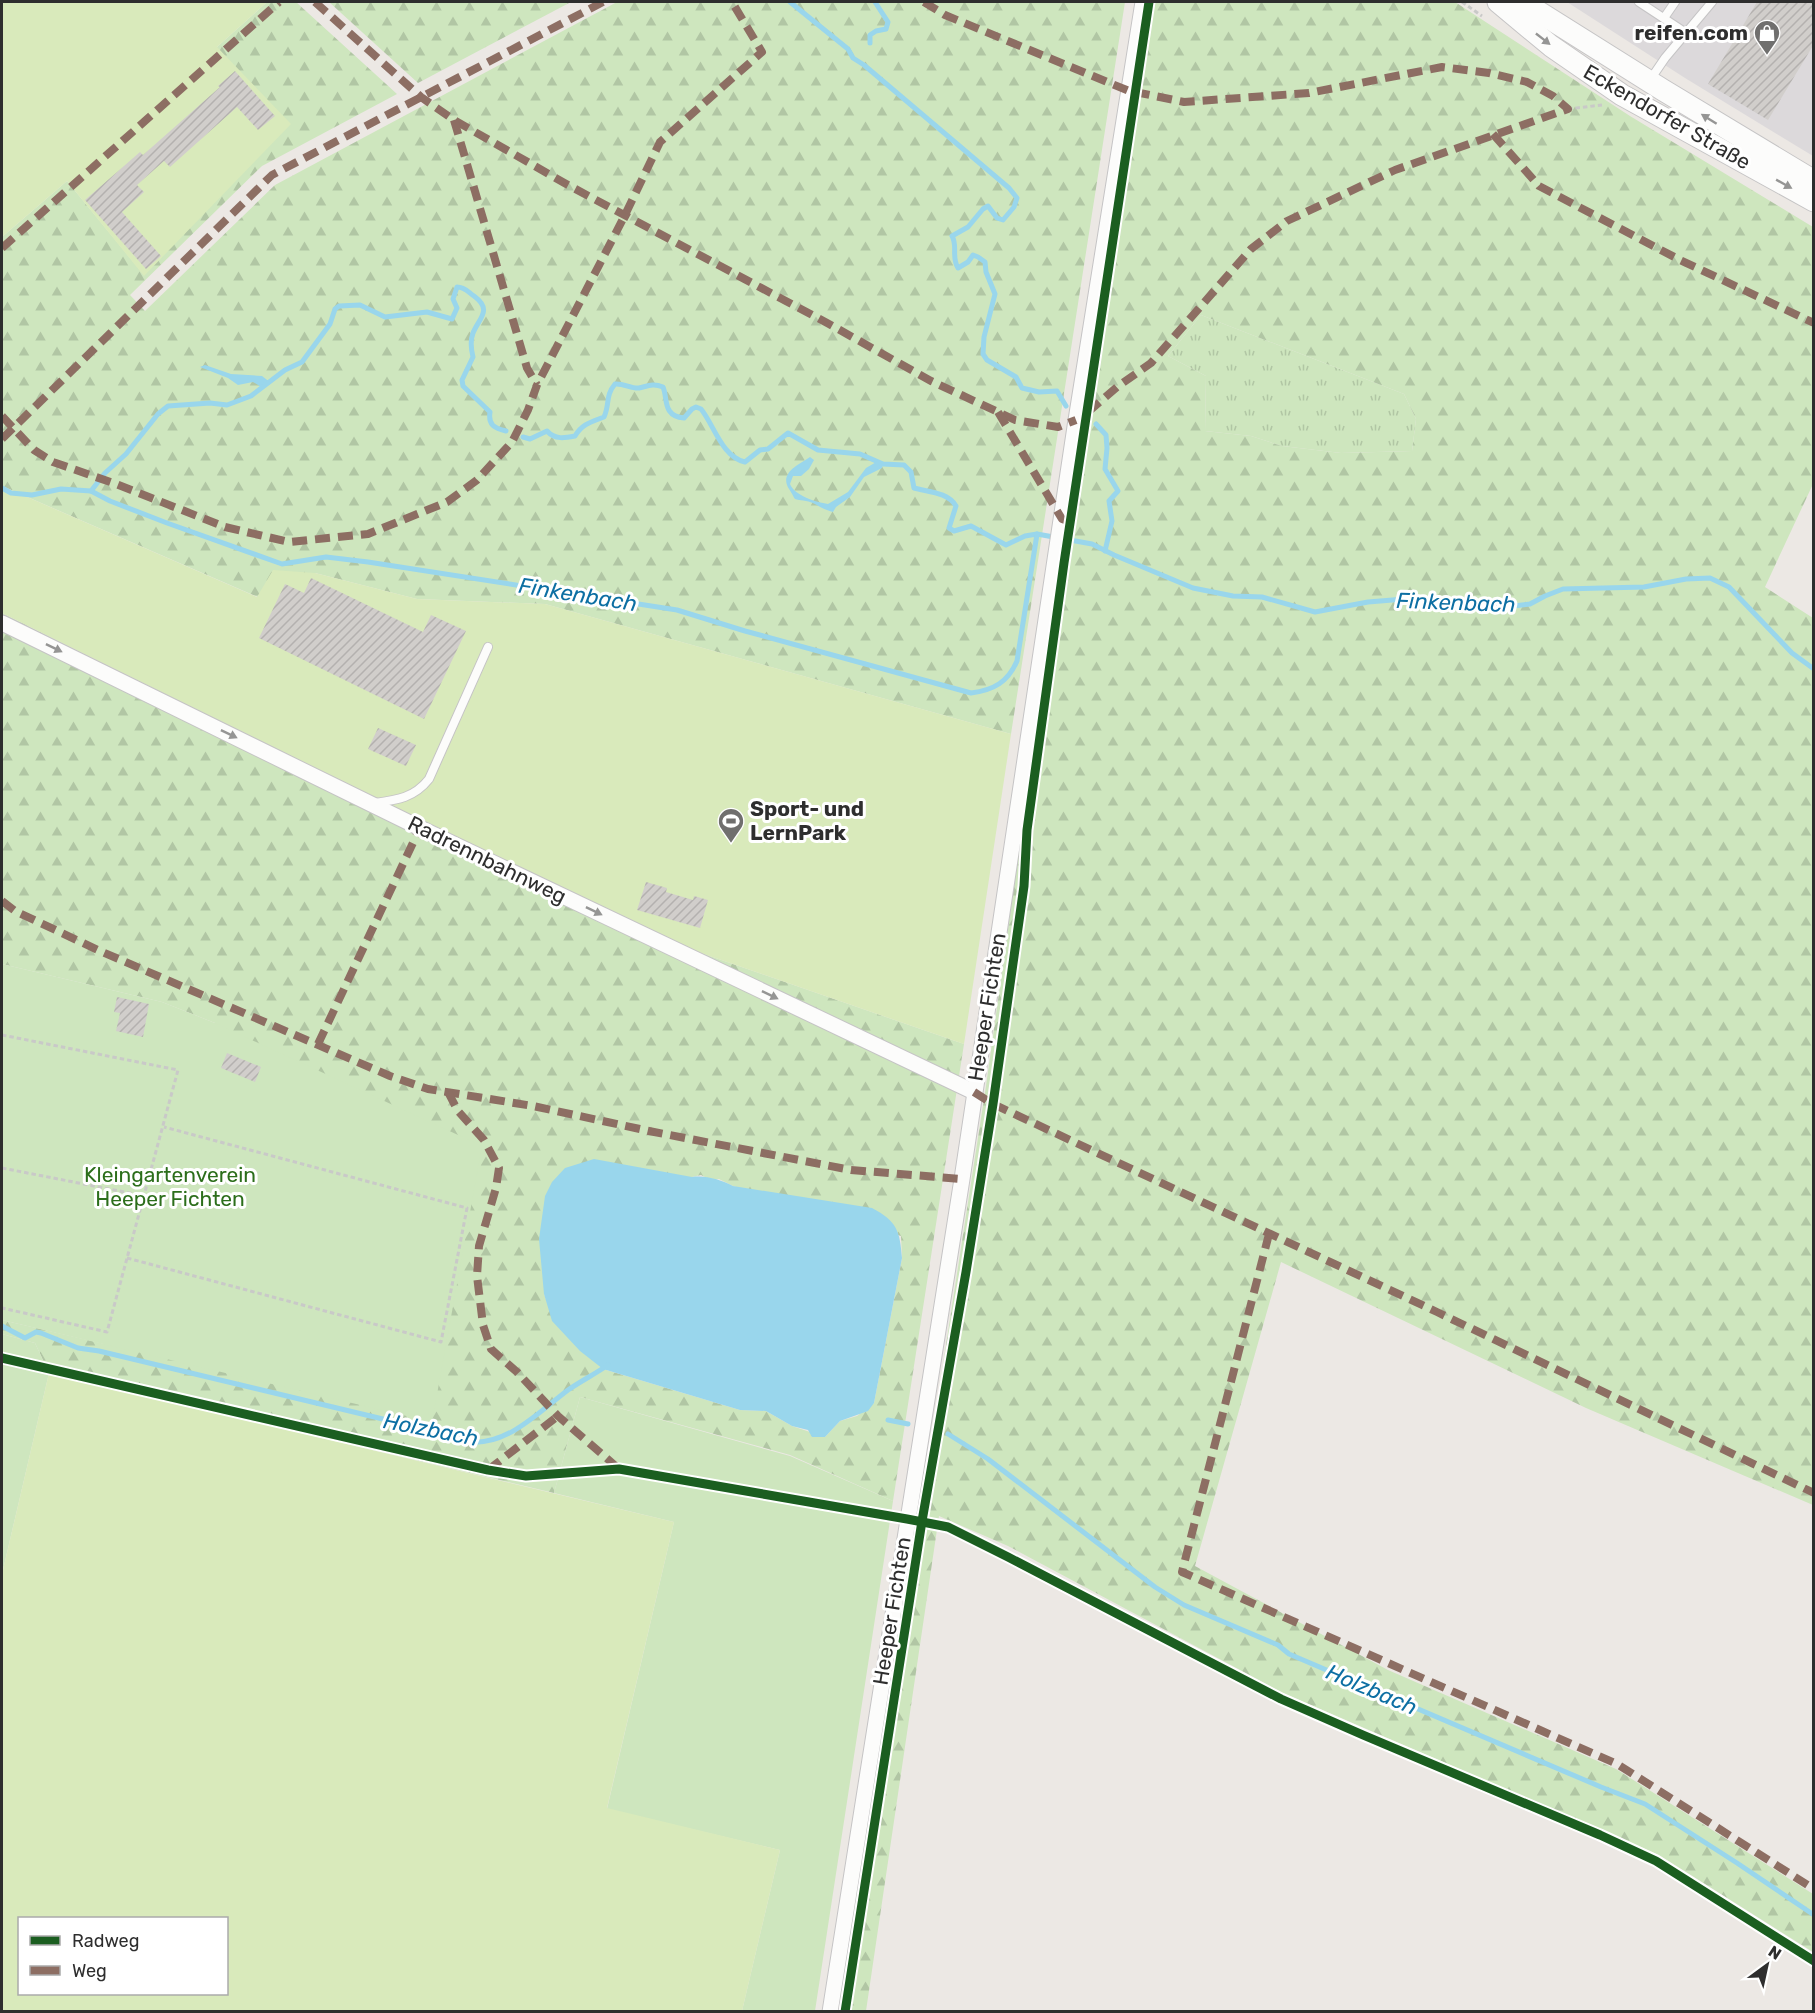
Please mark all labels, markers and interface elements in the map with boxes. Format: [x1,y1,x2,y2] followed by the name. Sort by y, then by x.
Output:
[1752,18,1782,56] shop icon: reifen.com
[1635,20,1748,45] place label: reifen.com
[1535,33,1550,45] one-way arrow
[1579,59,1755,175] street label: Eckendorfer Straße
[1701,113,1717,124] one-way arrow
[1776,179,1793,189] one-way arrow
[517,572,639,617] water label: Finkenbach
[1396,587,1516,618] water label: Finkenbach
[45,643,63,653] one-way arrow
[221,730,238,739] one-way arrow
[750,796,864,845] place label: Sport- und LernPark
[716,806,746,844] sports icon: Sport- und LernPark
[404,810,571,909] street label: Radrennbahnweg
[585,906,602,915] one-way arrow
[962,931,1011,1083] street label: Heeper Fichten
[761,990,778,999] one-way arrow
[84,1162,256,1211] park label: Kleingartenverein Heeper Fichten
[381,1407,481,1452] water label: Holzbach
[867,1535,916,1687] street label: Heeper Fichten
[1322,1658,1421,1721] water label: Holzbach
[18,1917,228,1995] legend
[72,1930,139,1952] text: Radweg
[1737,1935,1797,1995] north arrow
[1765,1942,1785,1964] text: N
[72,1960,107,1982] text: Weg

